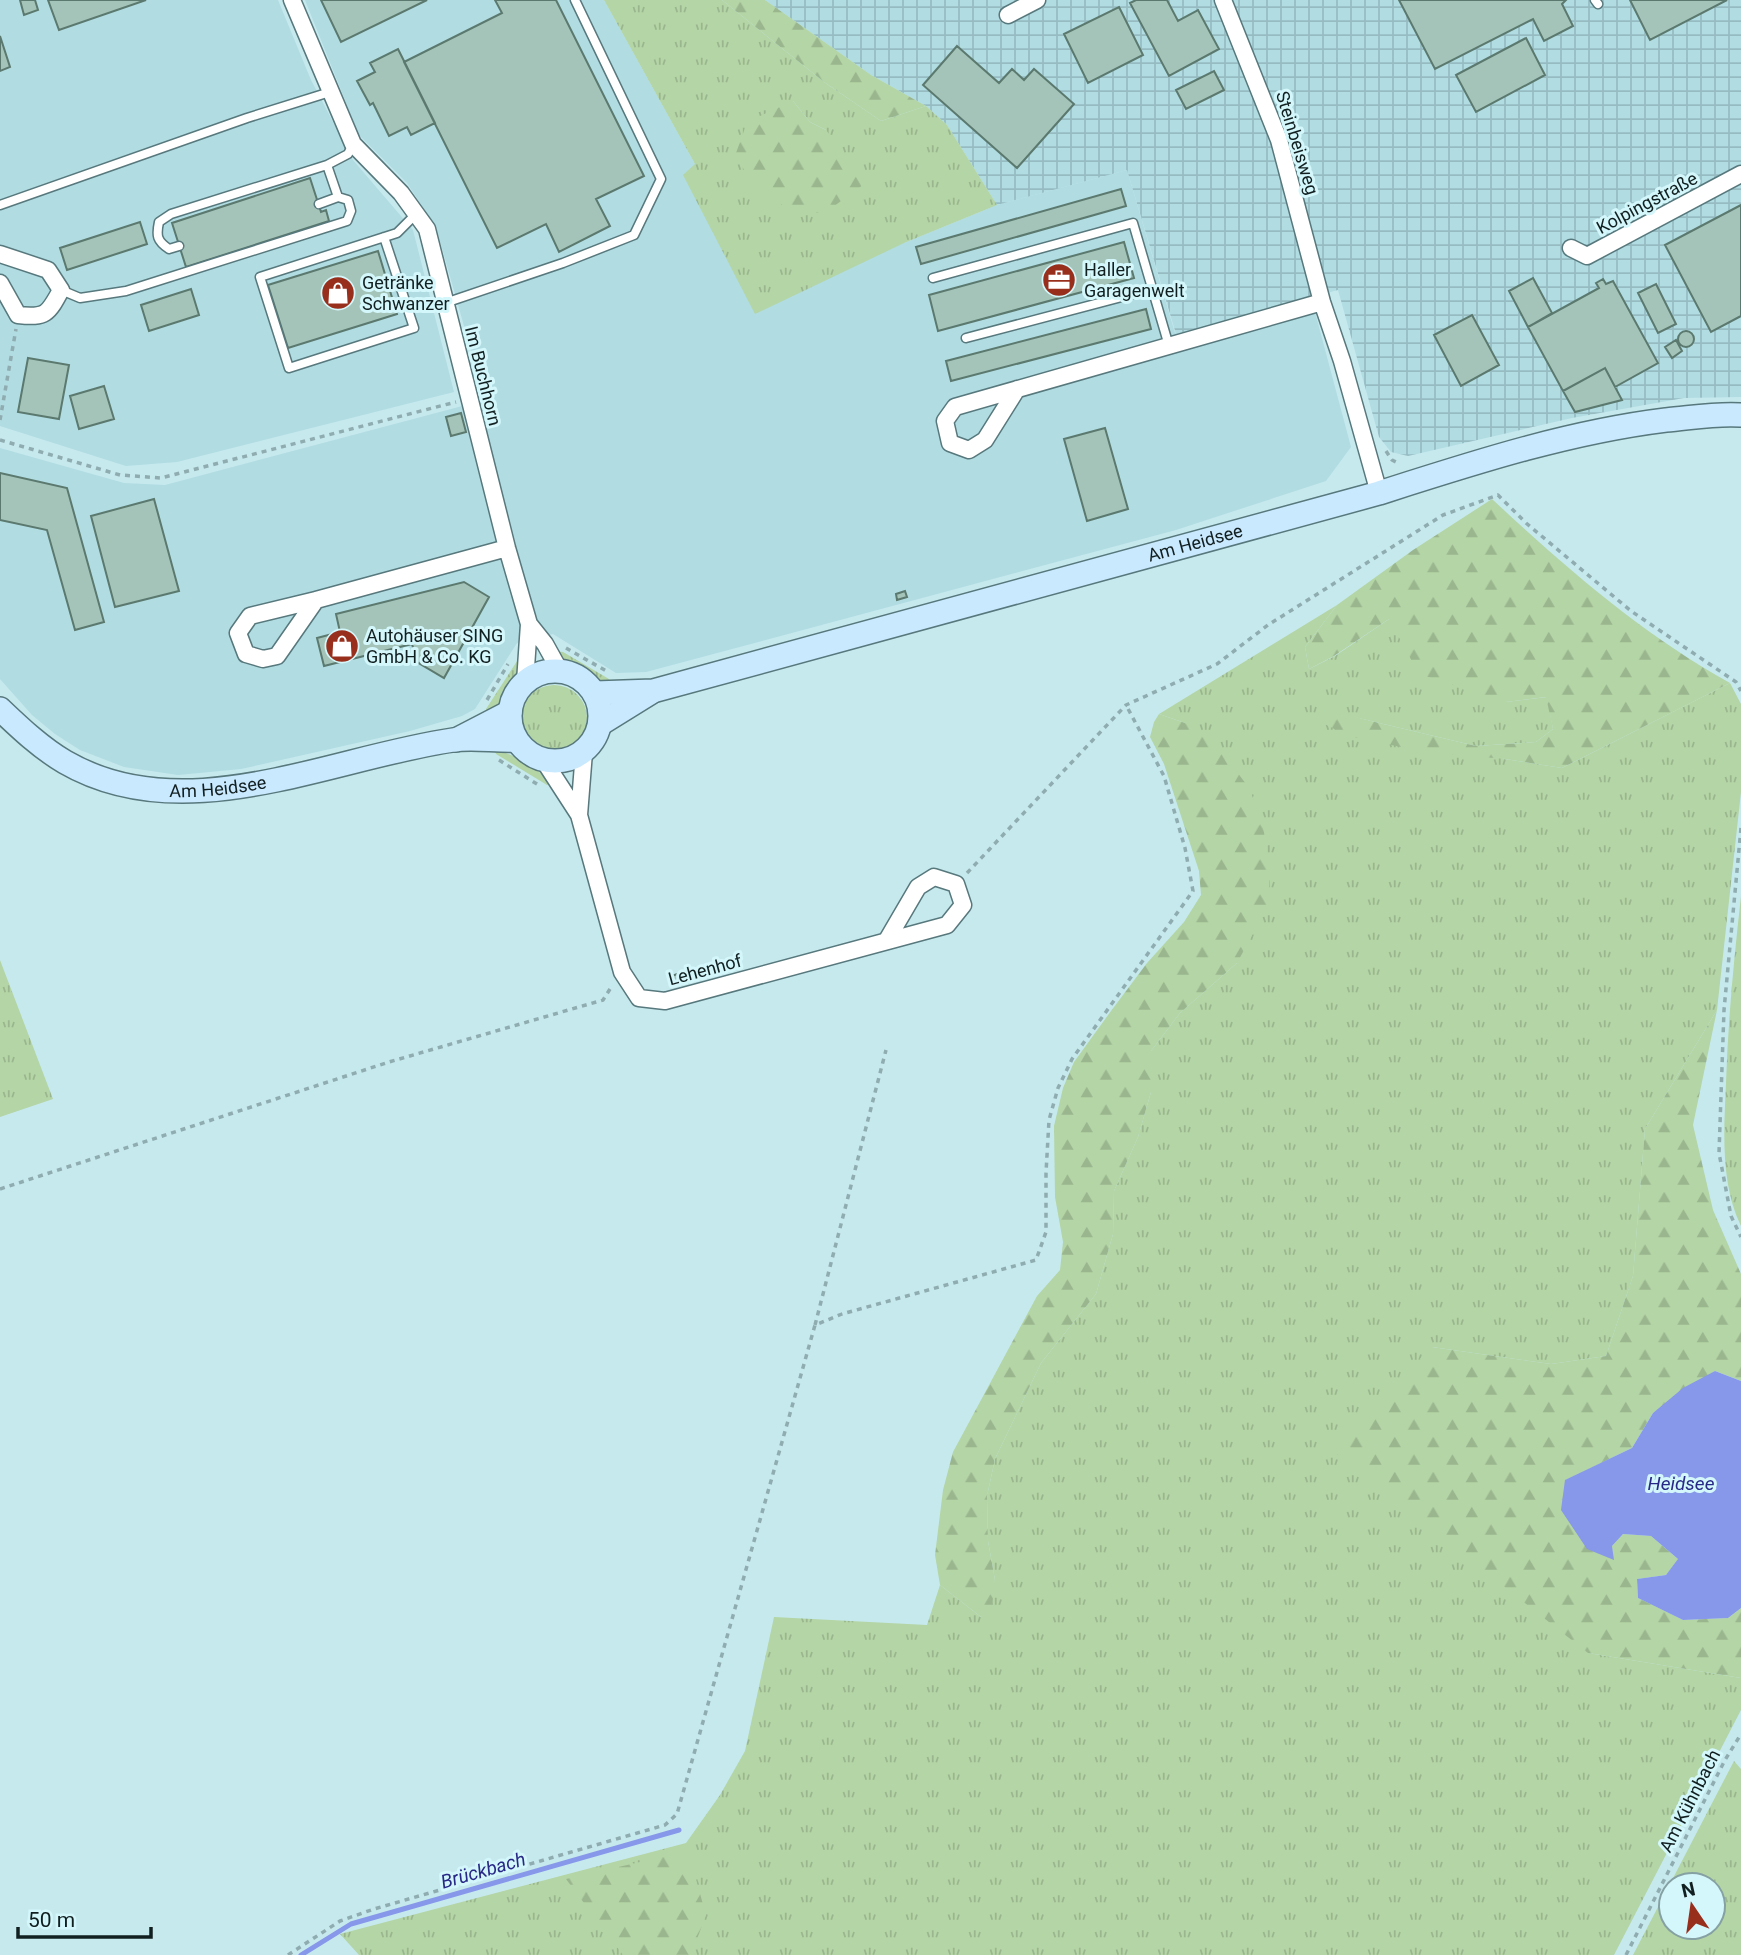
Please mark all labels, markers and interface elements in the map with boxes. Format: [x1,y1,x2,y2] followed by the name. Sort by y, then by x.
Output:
[1272,89,1323,197] street label: Steinbeisweg
[1593,167,1701,238] street label: Kolpingstraße
[1084,259,1185,301] place label: Haller Garagenwelt
[1040,261,1078,299] office icon: Haller Garagenwelt
[362,272,450,314] place label: Getränke Schwanzer
[319,274,357,312] shop icon: Getränke Schwanzer
[461,324,506,428] street label: Im Buchhorn
[1145,520,1245,566] street label: Am Heidsee
[366,625,503,667] place label: Autohäuser SING GmbH & Co. KG
[323,627,361,665] shop icon: Autohäuser SING GmbH & Co. KG
[169,771,268,801] street label: Am Heidsee
[666,949,745,989] street label: Lehenhof
[1648,1472,1715,1495] water label: Heidsee
[1655,1746,1724,1855] street label: Am Kühnbach
[438,1847,528,1894] water label: Brückbach
[1657,1871,1727,1941] north arrow
[1679,1877,1697,1903] text: N
[18,1896,150,1940] scale bar
[28,1908,75,1932] text: 50 m

